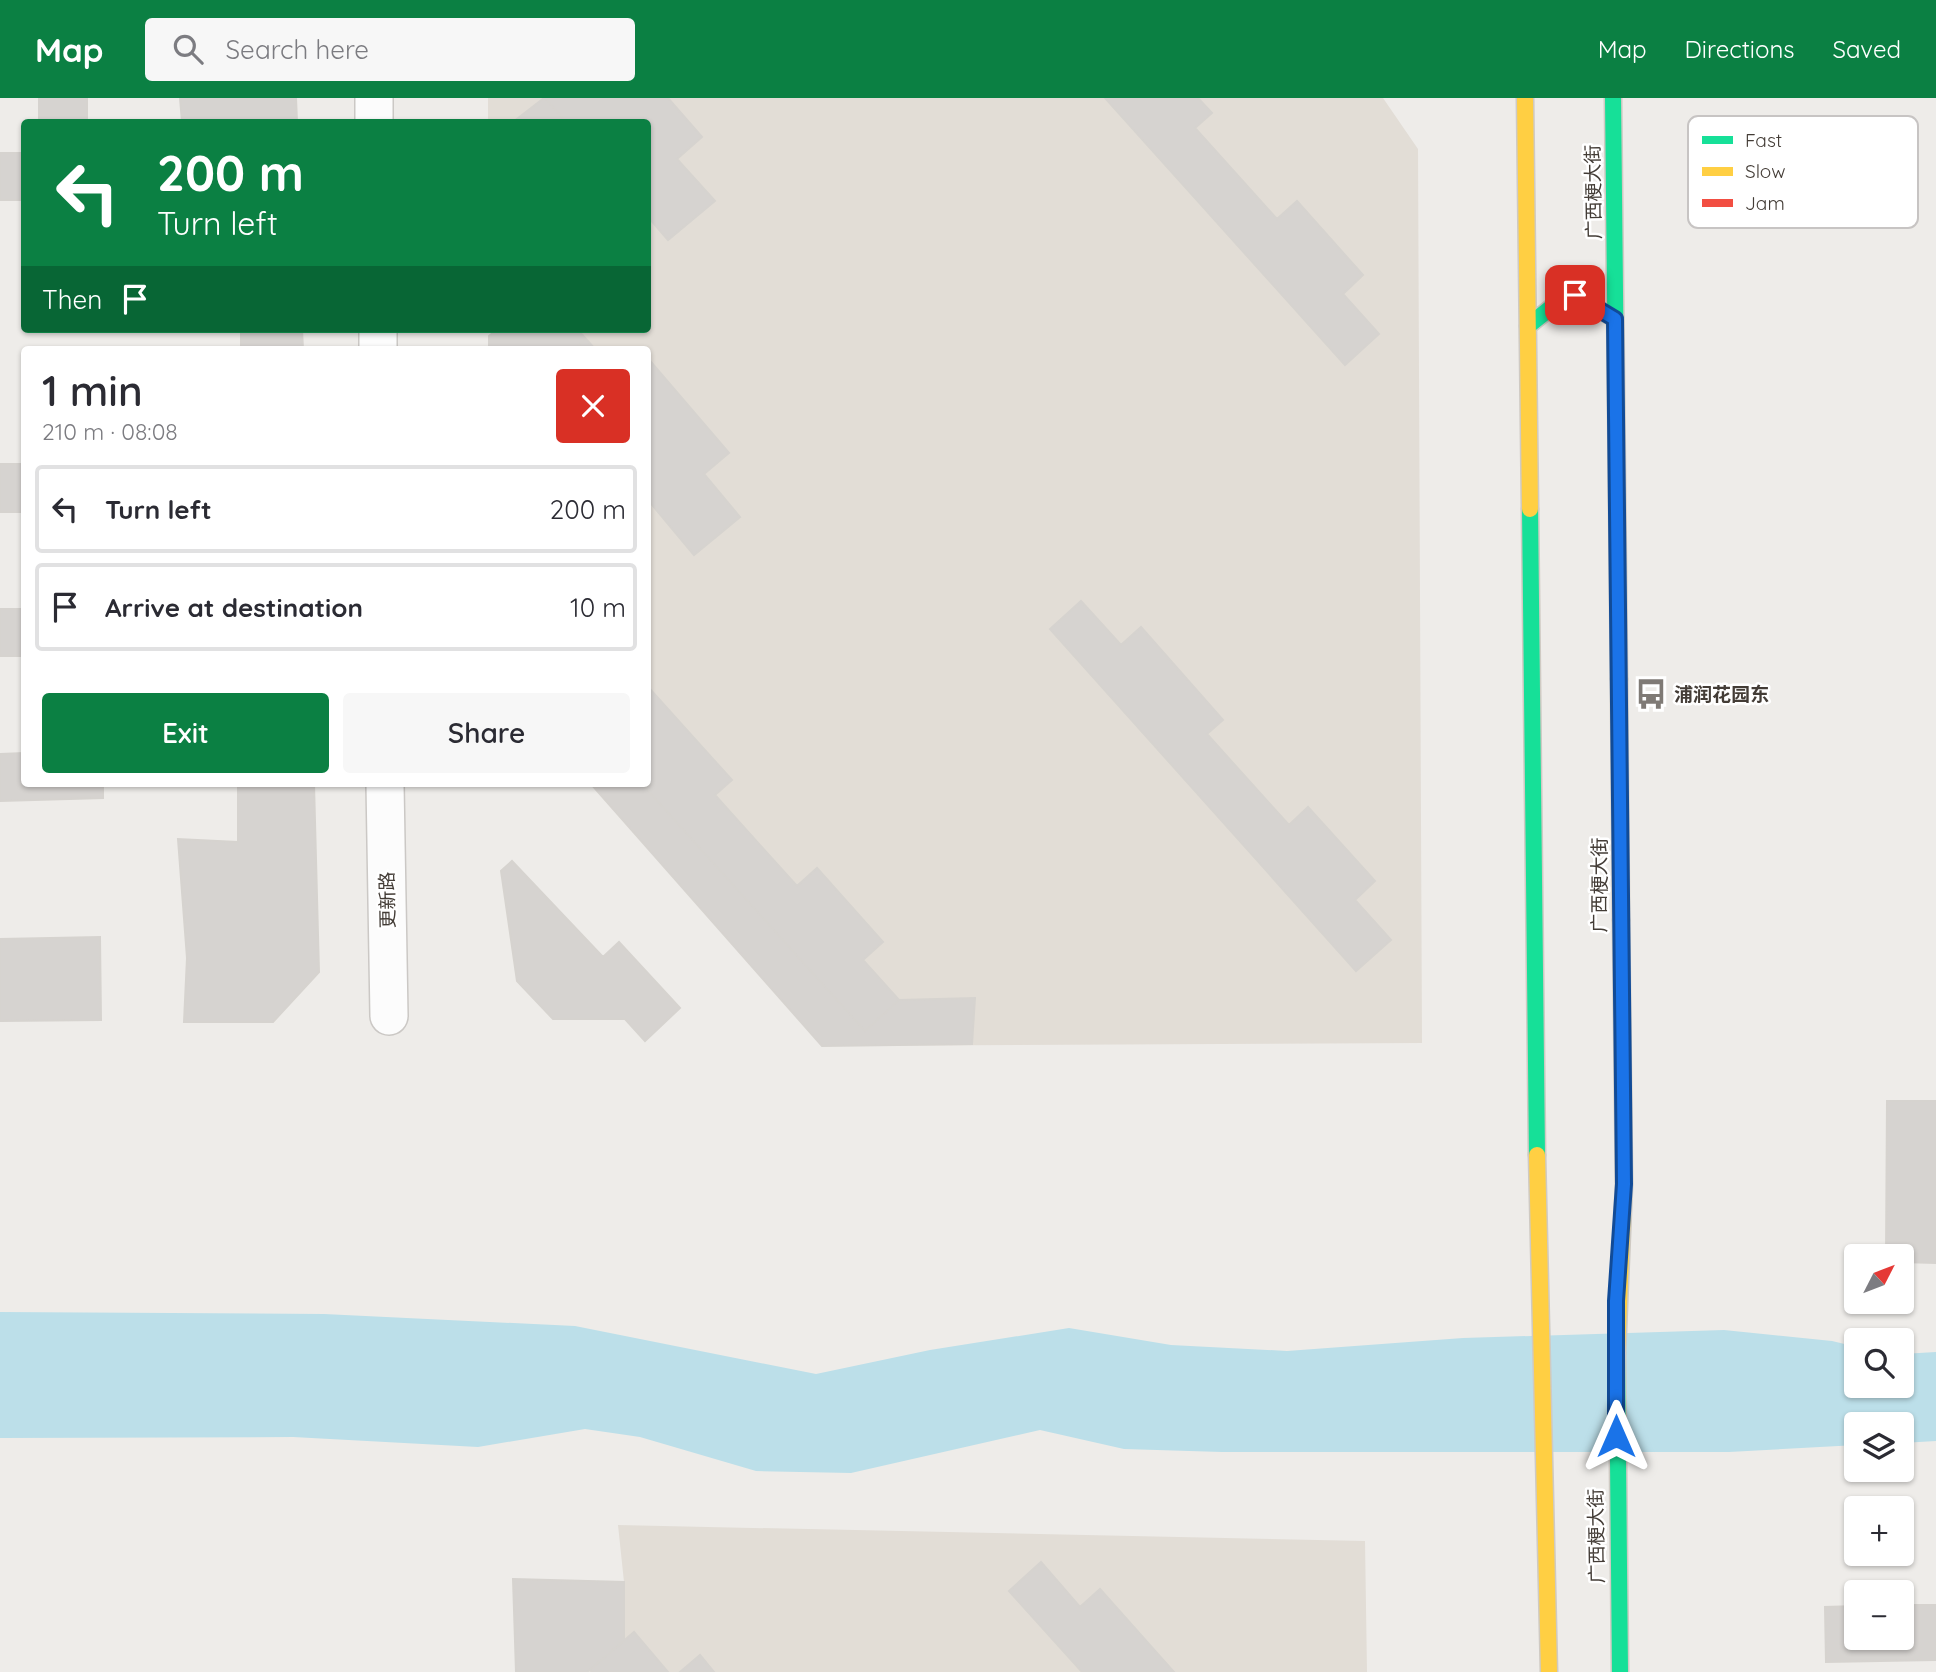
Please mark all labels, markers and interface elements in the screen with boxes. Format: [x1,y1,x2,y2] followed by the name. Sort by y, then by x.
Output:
[145,18,635,81] search box
[35,29,103,70] text: Map
[169,30,207,68] icon: search
[225,33,369,66] text: Search here
[1598,34,1647,64] text: Map
[1685,34,1795,64] text: Directions
[1833,34,1901,64] text: Saved
[1688,116,1918,228] legend
[1745,128,1782,152] text: Fast
[157,142,304,203] text: 200 m
[1580,144,1606,240] street label: 广西梗大街
[42,147,133,238] icon: left
[1745,159,1786,183] text: Slow
[1745,191,1785,215] text: Jam
[157,203,278,243] text: Turn left
[1545,265,1605,325] pin
[1556,276,1594,314] icon: arrive
[116,280,154,318] icon: arrive
[42,283,102,316] text: Then
[42,364,143,417] text: 1 min
[556,369,630,443] button: close
[42,417,178,446] text: 210 m · 08:08
[46,490,84,528] icon: left
[105,493,212,526] text: Turn left
[550,493,626,526] text: 200 m
[46,588,84,626] icon: arrive
[105,591,363,624] text: Arrive at destination
[570,591,626,624] text: 10 m
[1634,677,1668,711] bus stop icon: 浦润花园东
[1674,682,1769,706] place label: 浦润花园东
[42,693,329,773] button: Exit
[343,693,630,773] button: Share
[1587,837,1611,933] street label: 广西梗大街
[375,871,399,929] street label: 更新路
[1844,1244,1914,1314] north arrow
[1844,1244,1914,1650] map controls
[1844,1328,1914,1398] button: search
[1579,1399,1653,1473] position arrow
[1844,1412,1914,1482] button: layers
[1583,1488,1609,1584] street label: 广西梗大街
[1844,1496,1914,1566] button: +
[1844,1580,1914,1650] button: −

